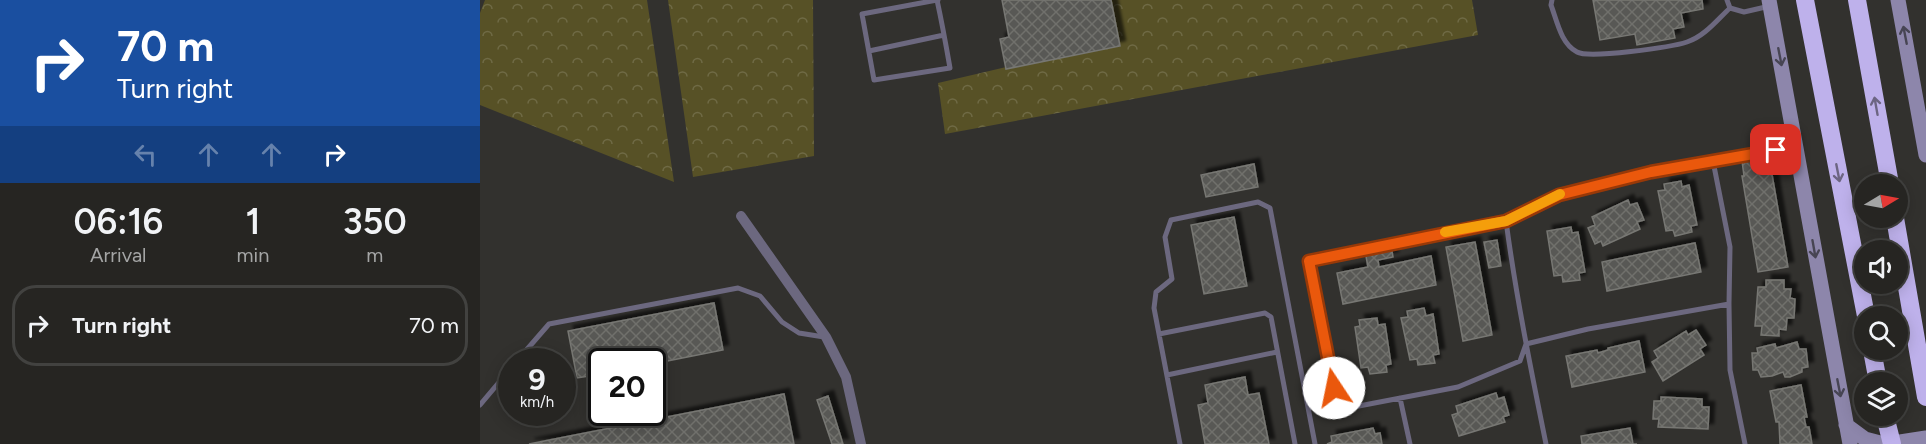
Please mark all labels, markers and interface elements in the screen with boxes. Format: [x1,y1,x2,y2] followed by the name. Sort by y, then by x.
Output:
[117,21,214,72] text: 70 m
[18,24,96,102] icon: right
[1899,26,1910,46] one-way arrow
[1775,47,1786,67] one-way arrow
[117,72,233,105] text: Turn right
[1870,97,1881,116] one-way arrow
[1750,124,1801,175] pin
[1759,133,1792,166] icon: arrive
[129,138,162,171] icon: left
[192,138,225,171] icon: ahead
[255,138,288,171] icon: ahead
[318,138,351,171] icon: right
[1833,163,1844,182] one-way arrow
[1854,174,1908,228] north arrow
[1854,174,1908,426] map controls
[73,200,163,243] text: 06:16
[245,200,261,243] text: 1
[343,200,407,243] text: 350
[1809,239,1820,259] one-way arrow
[1854,240,1908,294] button: sound
[90,243,147,267] text: Arrival
[237,243,269,267] text: min
[366,243,383,267] text: m
[1854,306,1908,360] button: search
[21,309,54,342] icon: right
[72,312,171,339] text: Turn right
[409,312,459,339] text: 70 m
[588,348,666,426] speed limit sign: 20
[1302,356,1366,420] position arrow
[528,361,546,398] text: 9
[1854,372,1908,426] button: layers
[1834,377,1845,397] one-way arrow
[520,393,554,411] text: km/h

